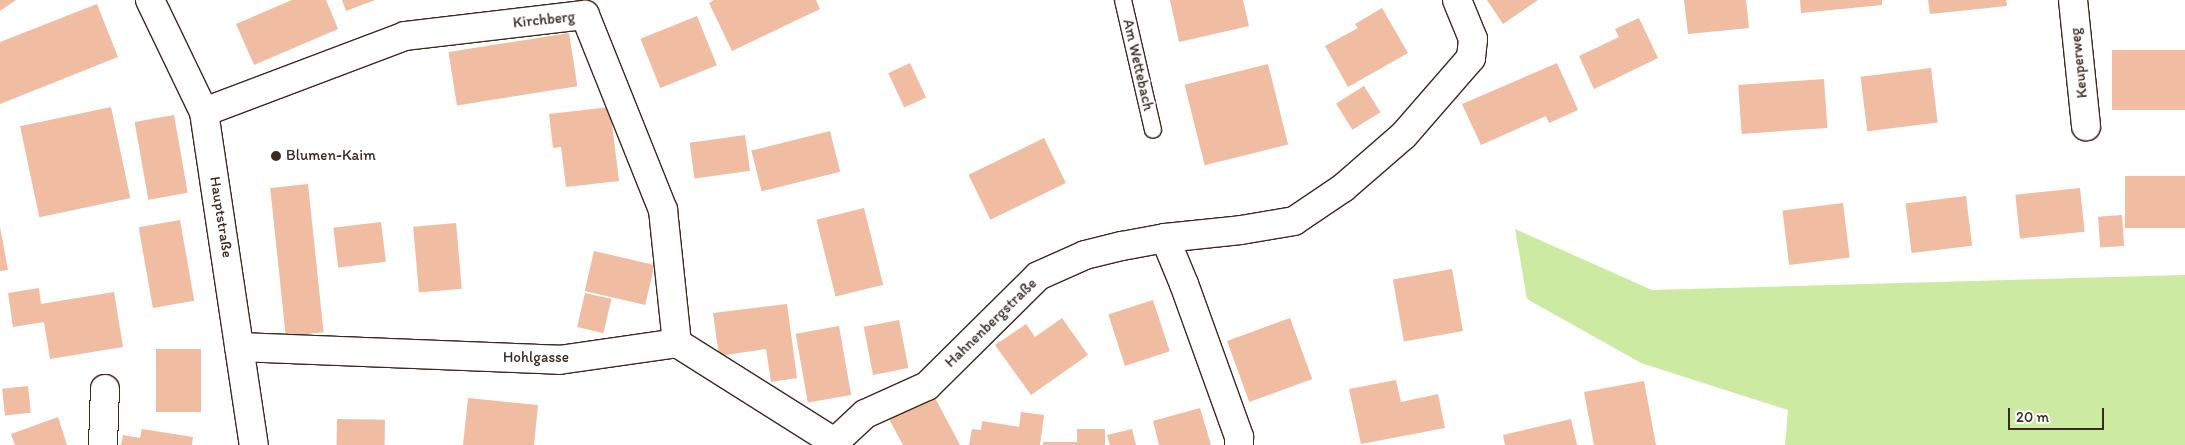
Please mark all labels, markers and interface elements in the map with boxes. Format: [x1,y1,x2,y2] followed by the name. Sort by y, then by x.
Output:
[512,8,576,32] street label: Kirchberg
[1119,18,1157,112] street label: Am Wettebach
[2066,27,2092,99] street label: Keuperweg
[286,147,376,165] place label: Blumen-Kaim
[270,150,282,162] marker: Blumen-Kaim
[206,175,236,259] street label: Hauptstraße
[941,275,1041,371] street label: Hahnenbergstraße
[503,349,569,367] street label: Hohlgasse
[2010,398,2106,430] scale bar
[2016,408,2049,426] text: 20 m

